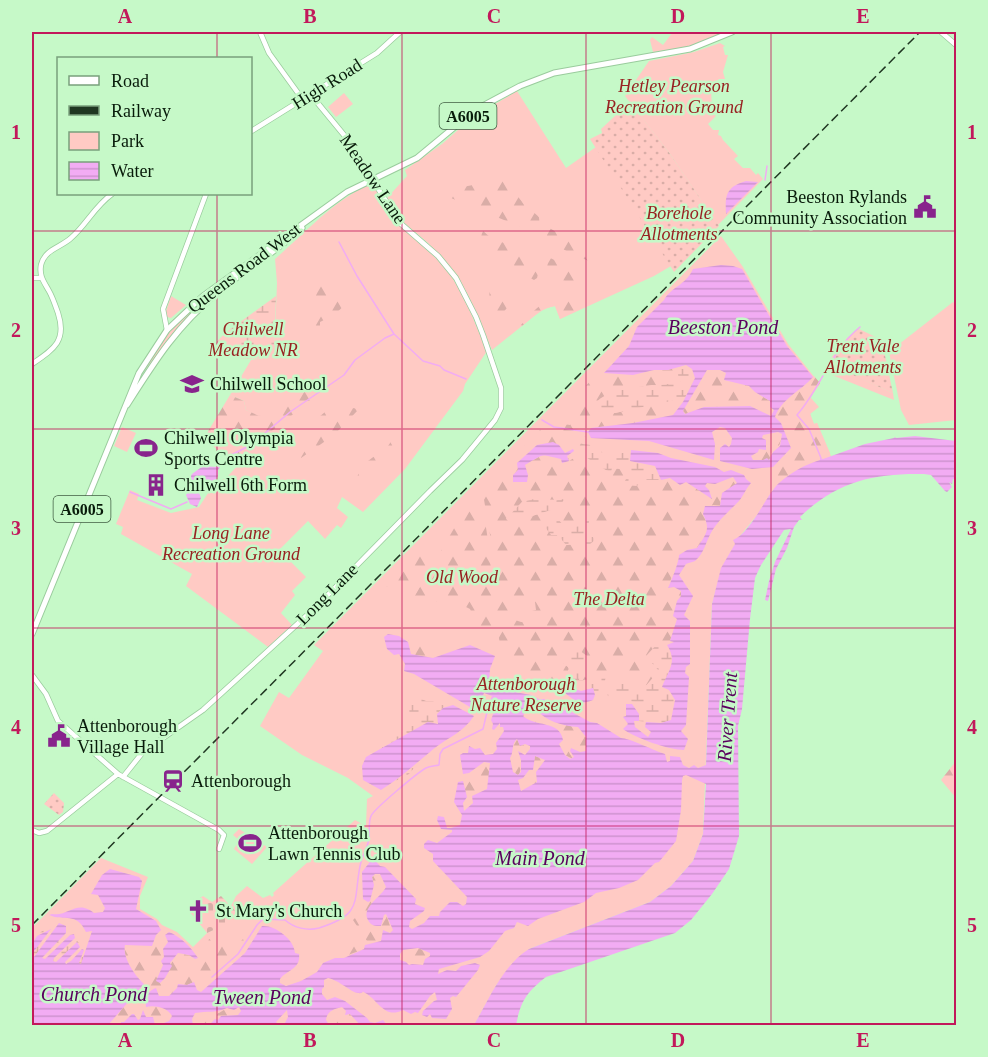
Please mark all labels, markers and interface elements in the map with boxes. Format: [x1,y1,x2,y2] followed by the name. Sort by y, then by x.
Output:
[118,5,133,27] text: A
[303,5,317,27] text: B
[487,5,501,27] text: C
[671,5,685,27] text: D
[856,5,870,27] text: E
[288,55,366,113] street label: High Road
[57,57,252,195] legend
[111,71,149,91] text: Road
[604,76,744,117] park label: Hetley Pearson Recreation Ground
[111,101,171,121] text: Railway
[440,103,496,129] road number: A6005
[11,121,21,143] text: 1
[967,121,977,143] text: 1
[111,131,144,151] text: Park
[336,131,410,227] street label: Meadow Lane
[111,161,154,181] text: Water
[732,187,907,228] place label: Beeston Rylands Community Association
[912,194,938,220] public building icon: Beeston Rylands Community Association
[640,203,718,244] park label: Borehole Allotments
[184,219,304,317] street label: Queens Road West
[668,316,779,338] water label: Beeston Pond
[11,319,21,341] text: 2
[207,319,298,360] park label: Chilwell Meadow NR
[967,319,977,341] text: 2
[824,336,902,377] park label: Trent Vale Allotments
[179,371,205,397] school or university icon: Chilwell School
[210,374,327,394] place label: Chilwell School
[164,428,294,469] place label: Chilwell Olympia Sports Centre
[133,435,159,461] sports icon: Chilwell Olympia Sports Centre
[143,472,169,498] building icon: Chilwell 6th Form
[174,475,307,495] place label: Chilwell 6th Form
[54,496,110,522] road number: A6005
[11,517,21,539] text: 3
[967,517,977,539] text: 3
[161,523,301,564] park label: Long Lane Recreation Ground
[292,559,362,629] street label: Long Lane
[426,567,499,587] park label: Old Wood
[573,589,645,609] park label: The Delta
[713,671,741,764] water label: River Trent
[470,674,581,715] park label: Attenborough Nature Reserve
[11,716,21,738] text: 4
[77,716,177,757] place label: Attenborough Village Hall
[967,716,977,738] text: 4
[46,723,72,749] public building icon: Attenborough Village Hall
[160,768,186,794] station icon: Attenborough
[191,771,291,791] place label: Attenborough
[268,823,400,864] place label: Attenborough Lawn Tennis Club
[237,830,263,856] sports icon: Attenborough Lawn Tennis Club
[494,847,586,869] water label: Main Pond
[185,898,211,924] church icon: St Mary's Church
[216,901,342,921] place label: St Mary's Church
[11,914,21,936] text: 5
[967,914,977,936] text: 5
[41,983,148,1005] water label: Church Pond
[213,986,312,1008] water label: Tween Pond
[118,1029,133,1051] text: A
[303,1029,317,1051] text: B
[487,1029,501,1051] text: C
[671,1029,685,1051] text: D
[856,1029,870,1051] text: E

